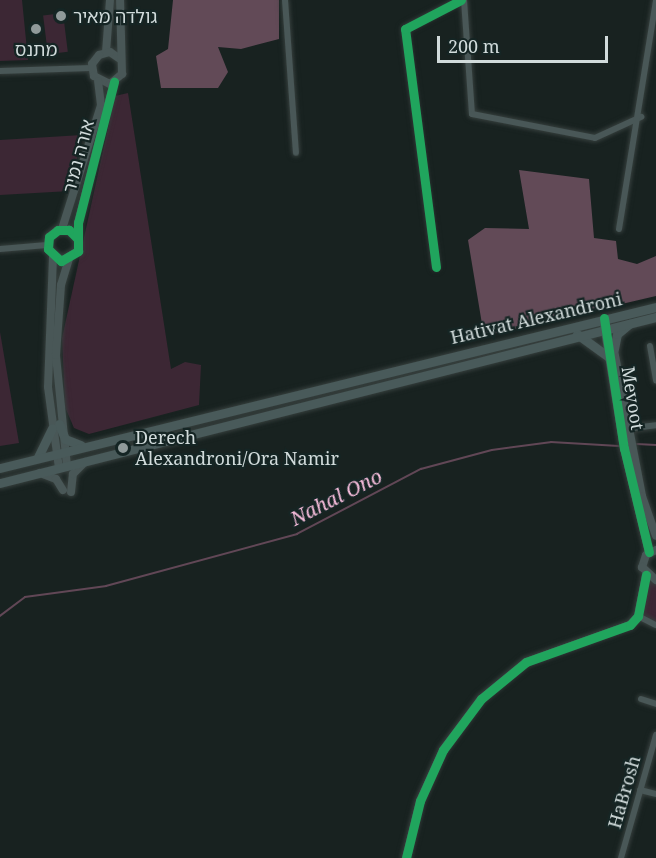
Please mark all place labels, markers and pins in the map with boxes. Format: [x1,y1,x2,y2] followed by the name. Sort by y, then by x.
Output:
[73,5,157,27] place label: גולדה מאיר
[54,9,68,23] marker: גולדה מאיר
[29,22,43,36] marker: מתנס
[15,38,57,60] place label: מתנס
[135,427,339,470] place label: Derech Alexandroni/Ora Namir
[116,441,130,455] marker: Derech Alexandroni/Ora Namir

